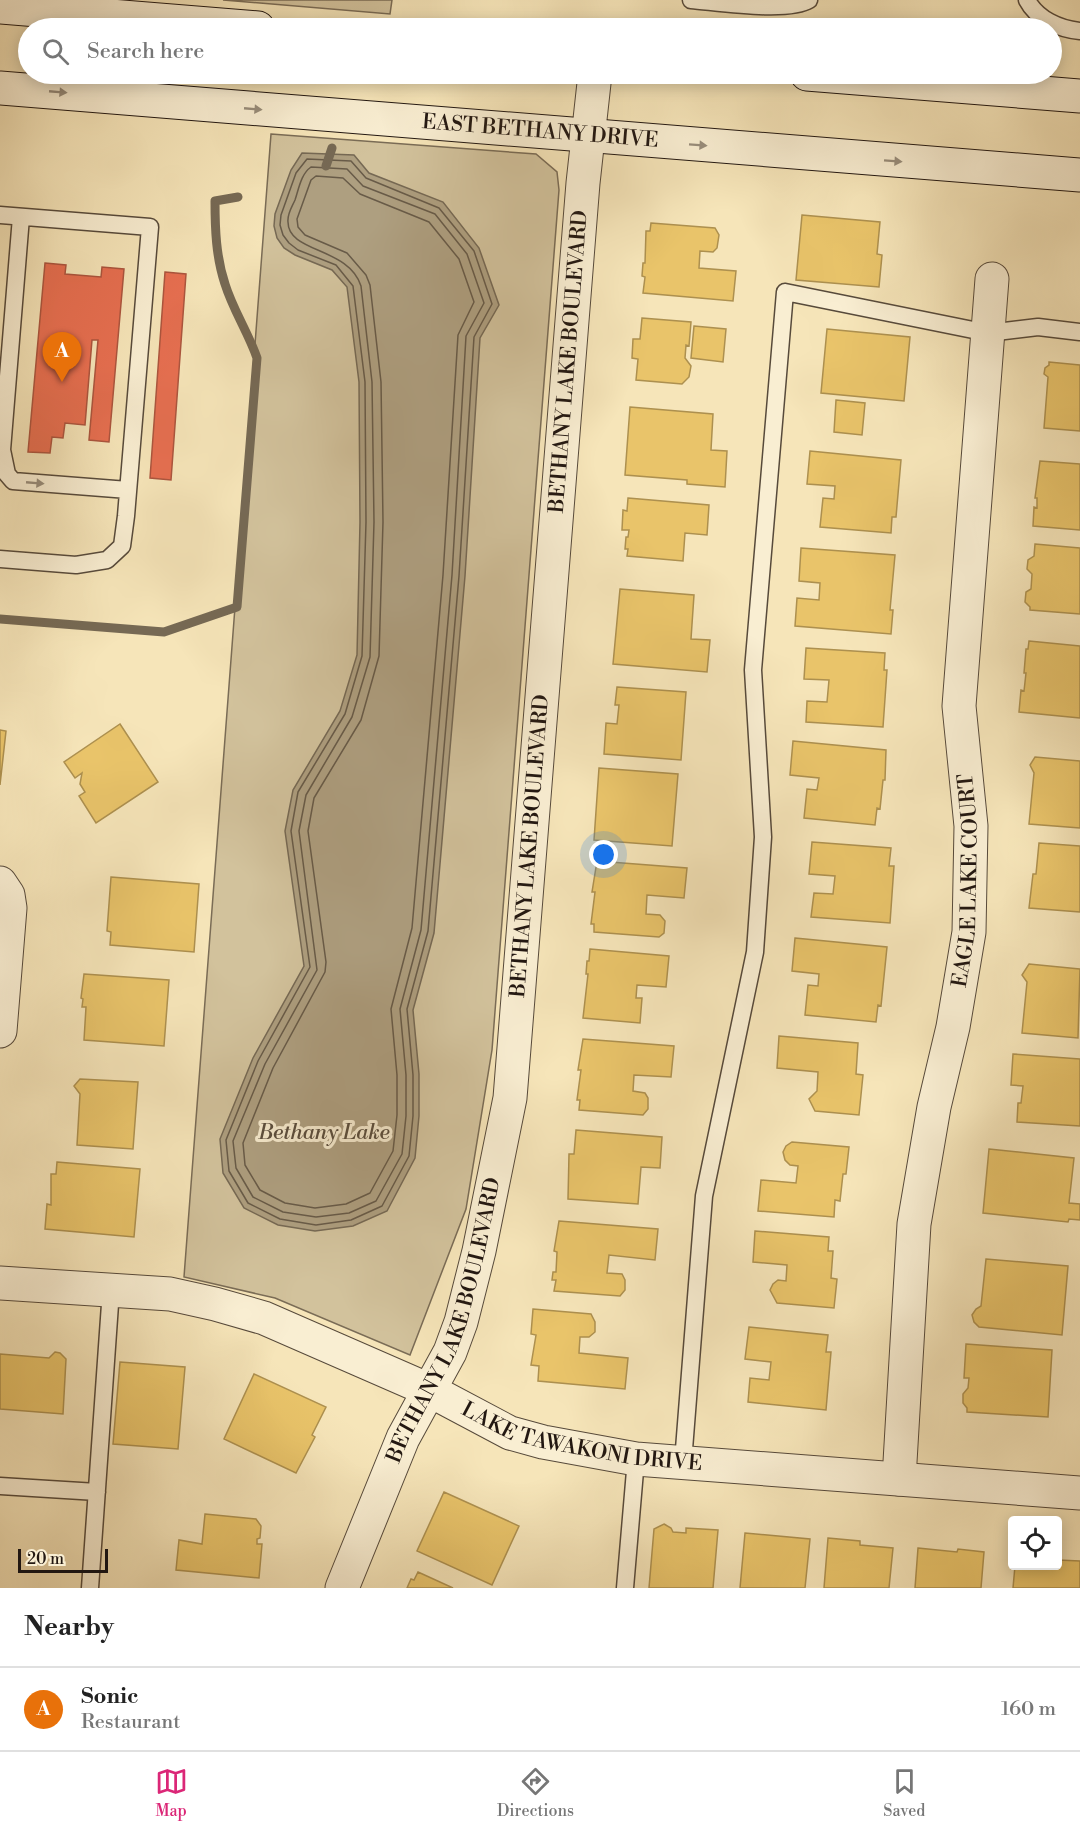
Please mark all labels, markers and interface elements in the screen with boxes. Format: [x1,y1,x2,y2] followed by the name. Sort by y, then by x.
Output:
[18,18,1062,84] search box
[39,35,72,68] icon: search
[87,38,204,65] text: Search here
[49,88,68,97] one-way arrow
[243,104,262,114] one-way arrow
[421,109,659,154] street label: EAST BETHANY DRIVE
[689,141,708,150] one-way arrow
[883,156,902,165] one-way arrow
[544,209,594,515] street label: BETHANY LAKE BOULEVARD
[42,332,82,382] pin: A
[26,478,45,487] one-way arrow
[505,694,555,1000] street label: BETHANY LAKE BOULEVARD
[947,772,984,990] street label: EAGLE LAKE COURT
[589,840,618,869] your location
[257,1119,390,1146] water label: Bethany Lake
[381,1175,507,1468] street label: BETHANY LAKE BOULEVARD
[457,1396,703,1477] street label: LAKE TAWAKONI DRIVE
[1008,1516,1062,1570] map controls
[1008,1516,1062,1570] button: locate
[18,1546,108,1574] scale bar
[27,1549,64,1569] text: 20 m
[24,1611,114,1643] text: Nearby
[81,1683,138,1710] text: Sonic
[36,1697,51,1722] text: A
[1001,1697,1056,1722] text: 160 m
[81,1710,180,1735] text: Restaurant
[155,1765,188,1821] tab: Map
[497,1765,574,1821] tab: Directions
[883,1765,925,1821] tab: Saved

